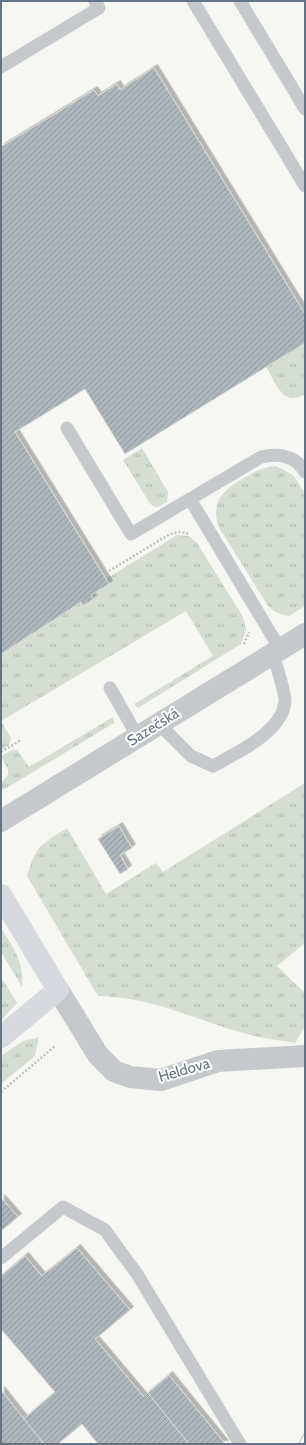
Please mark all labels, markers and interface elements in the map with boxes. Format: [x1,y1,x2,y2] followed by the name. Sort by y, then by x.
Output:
[124,704,183,750] street label: Sazečská
[156,1054,212,1086] street label: Heldova

